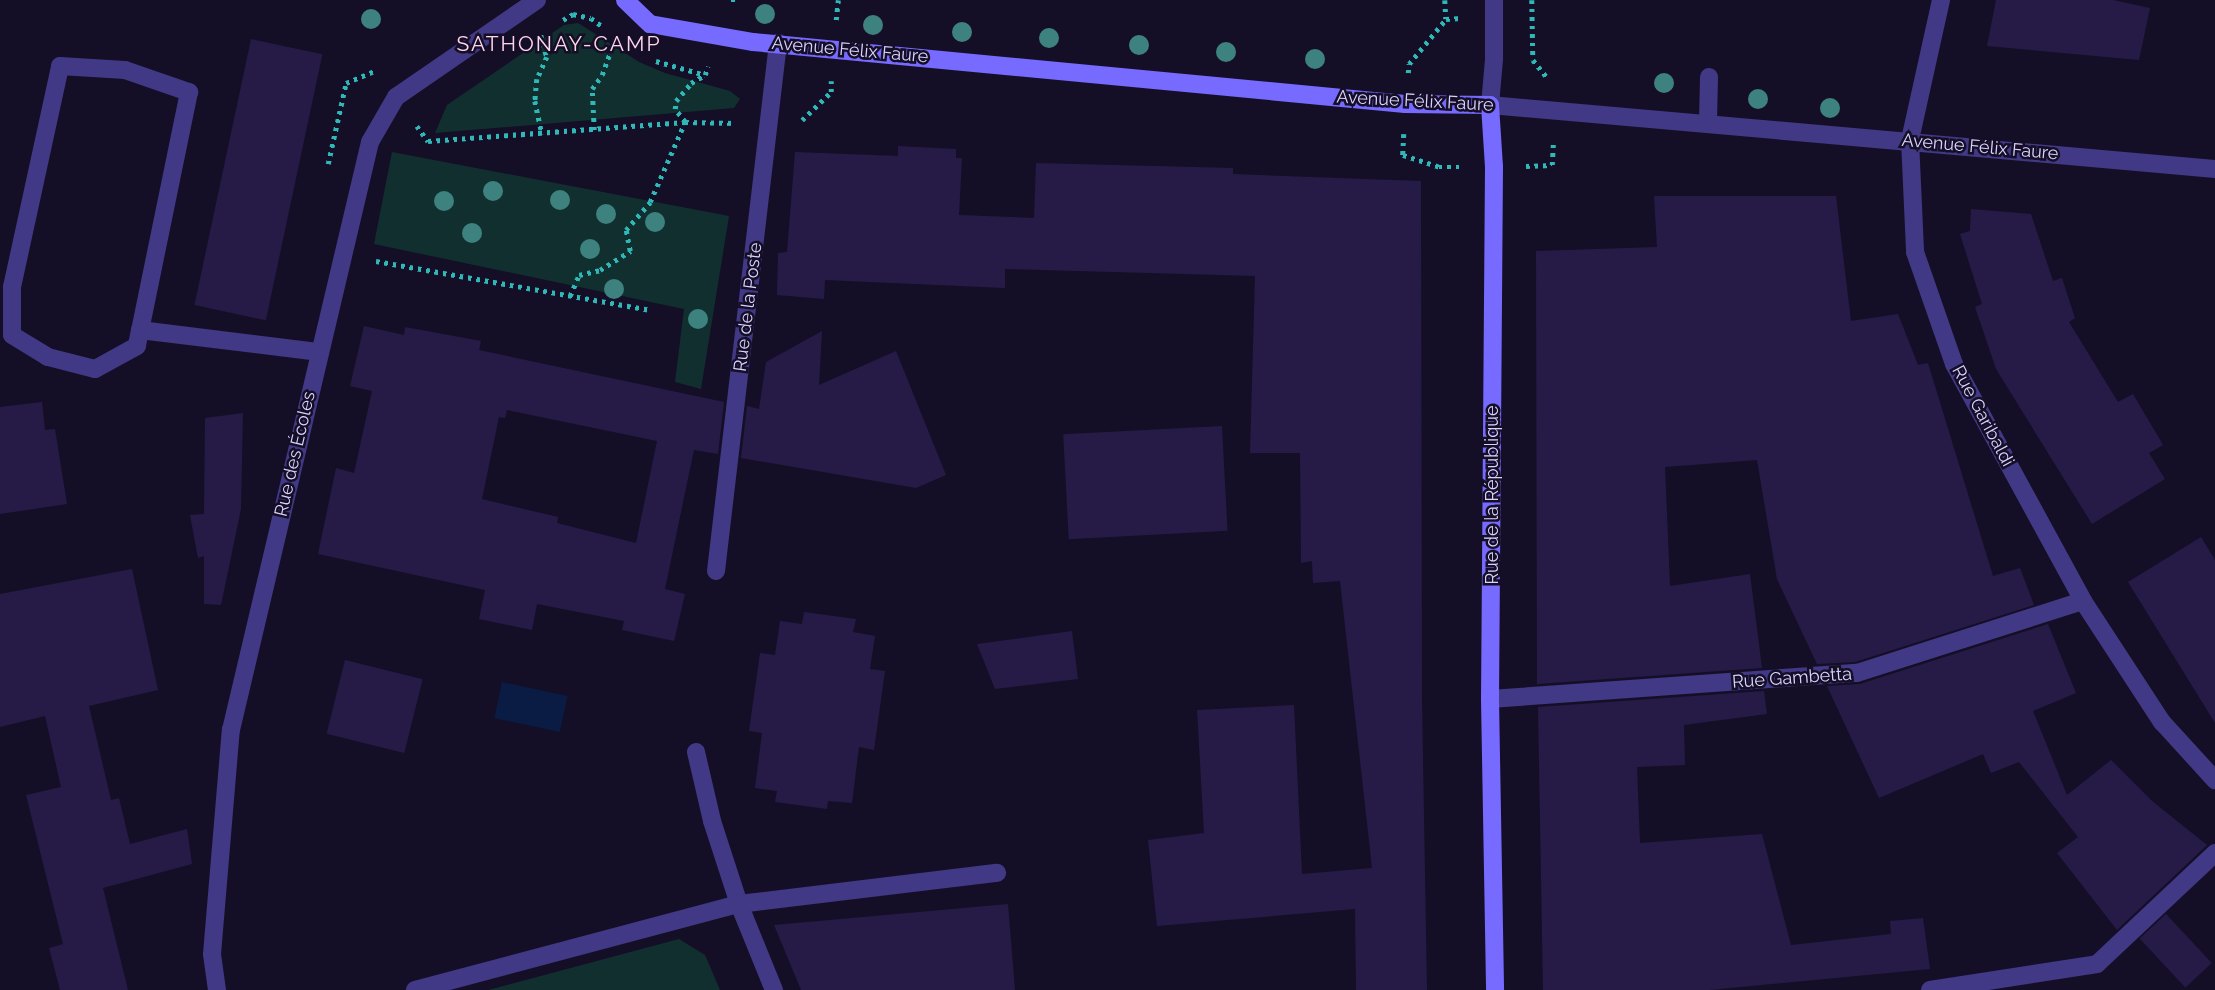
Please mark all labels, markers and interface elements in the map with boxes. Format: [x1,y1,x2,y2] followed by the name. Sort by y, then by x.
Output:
[458,31,660,57] district label: SATHONAY-CAMP
[771,32,929,68] street label: Avenue Félix Faure
[1336,86,1494,116] street label: Avenue Félix Faure
[1901,129,2059,165] street label: Avenue Félix Faure
[729,241,767,373] street label: Rue de la Poste
[1947,362,2019,470] street label: Rue Garibaldi
[270,389,320,519] street label: Rue des Écoles
[1481,405,1503,585] street label: Rue de la République
[1731,663,1853,693] street label: Rue Gambetta

